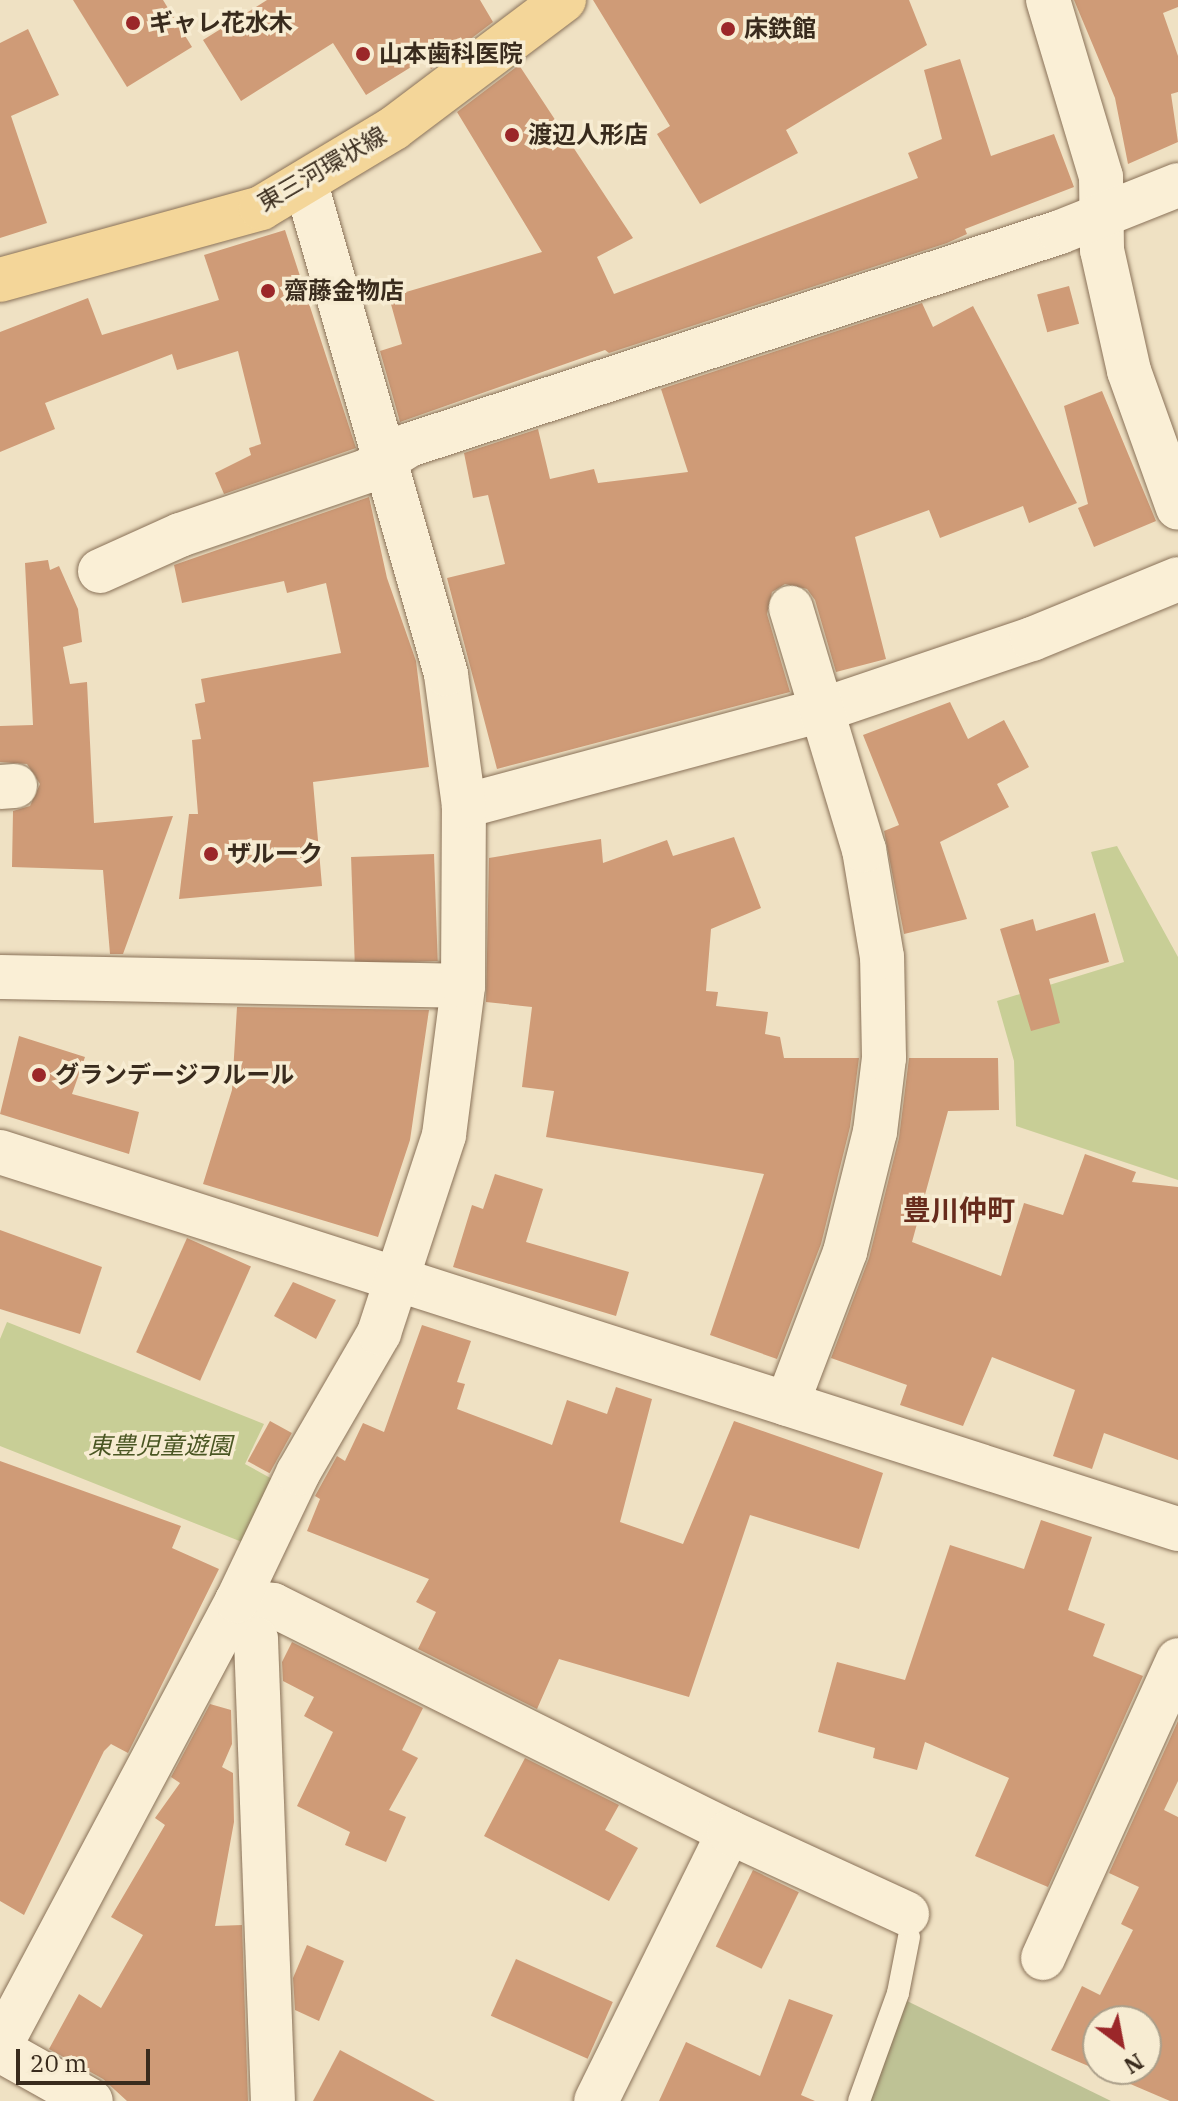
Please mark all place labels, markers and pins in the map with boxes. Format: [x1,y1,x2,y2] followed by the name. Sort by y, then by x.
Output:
[149,9,293,37] place label: ギャレ花水木
[124,14,142,32] marker: ギャレ花水木
[744,15,816,43] place label: 床鉄館
[719,20,737,38] marker: 床鉄館
[379,40,523,68] place label: 山本歯科医院
[354,45,372,63] marker: 山本歯科医院
[528,121,648,149] place label: 渡辺人形店
[503,126,521,144] marker: 渡辺人形店
[284,277,404,305] place label: 齋藤金物店
[259,282,277,300] marker: 齋藤金物店
[227,840,323,868] place label: ザルーク
[202,845,220,863] marker: ザルーク
[55,1061,295,1089] place label: グランデージフルール
[30,1066,48,1084] marker: グランデージフルール

